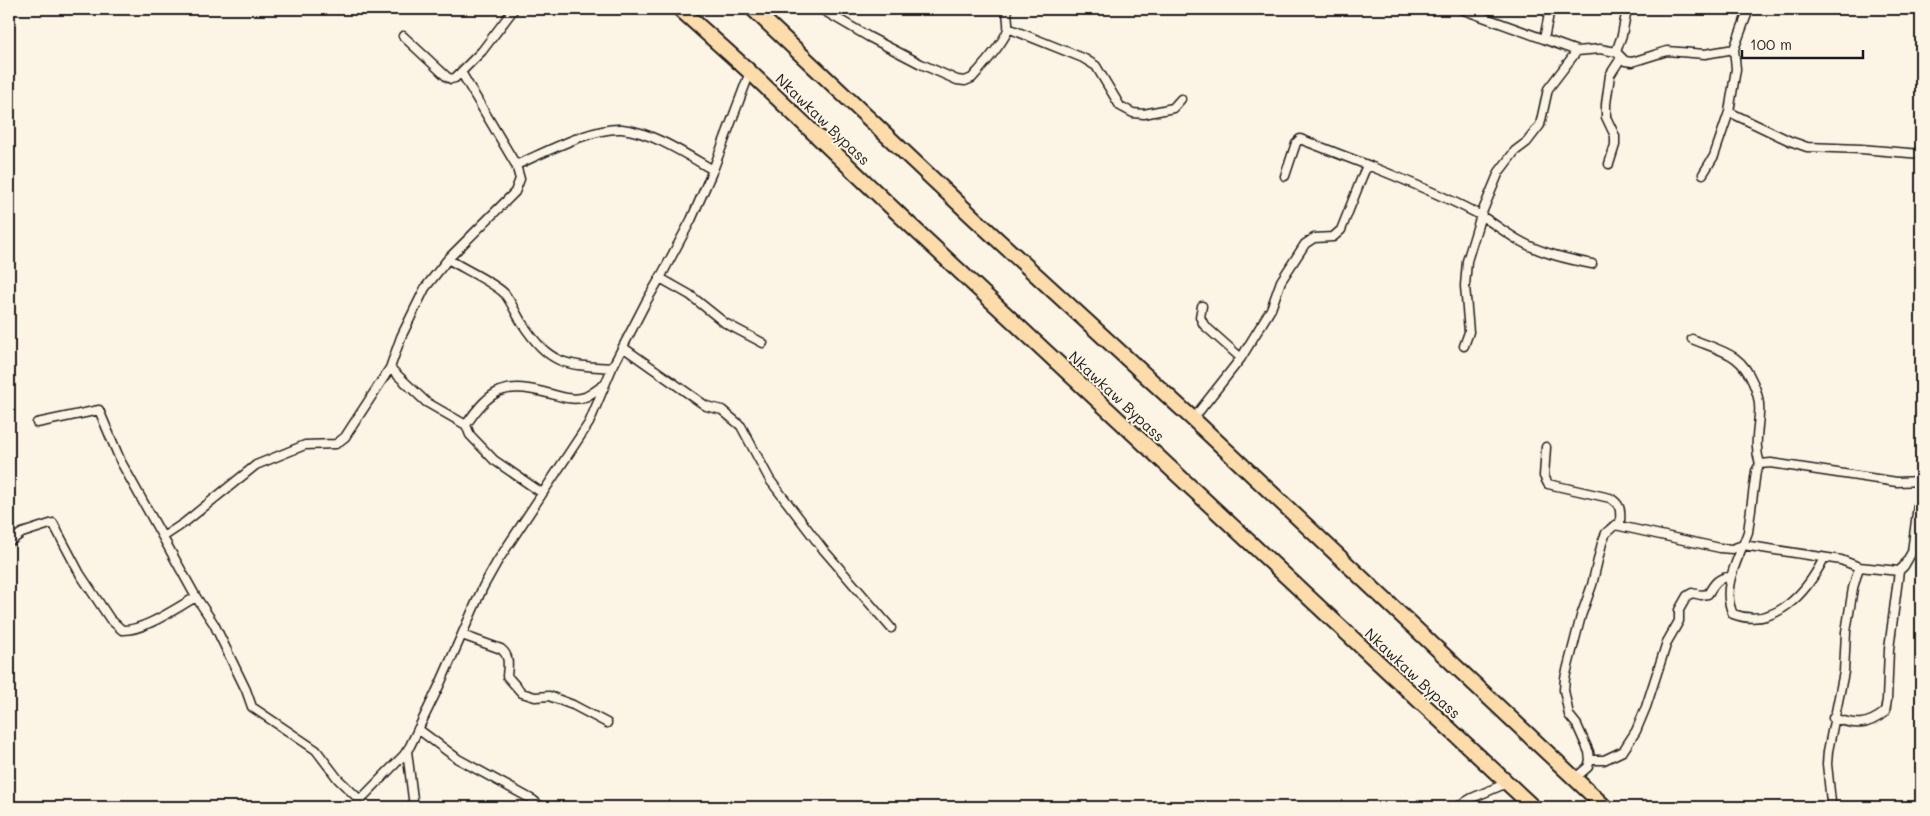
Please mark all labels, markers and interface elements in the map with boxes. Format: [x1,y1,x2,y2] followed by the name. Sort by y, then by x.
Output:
[1742,28,1864,60] scale bar
[1750,34,1792,54] text: 100 m
[771,69,875,169] street label: Nkawkaw Bypass
[1065,346,1169,446] street label: Nkawkaw Bypass
[1361,623,1465,723] street label: Nkawkaw Bypass

